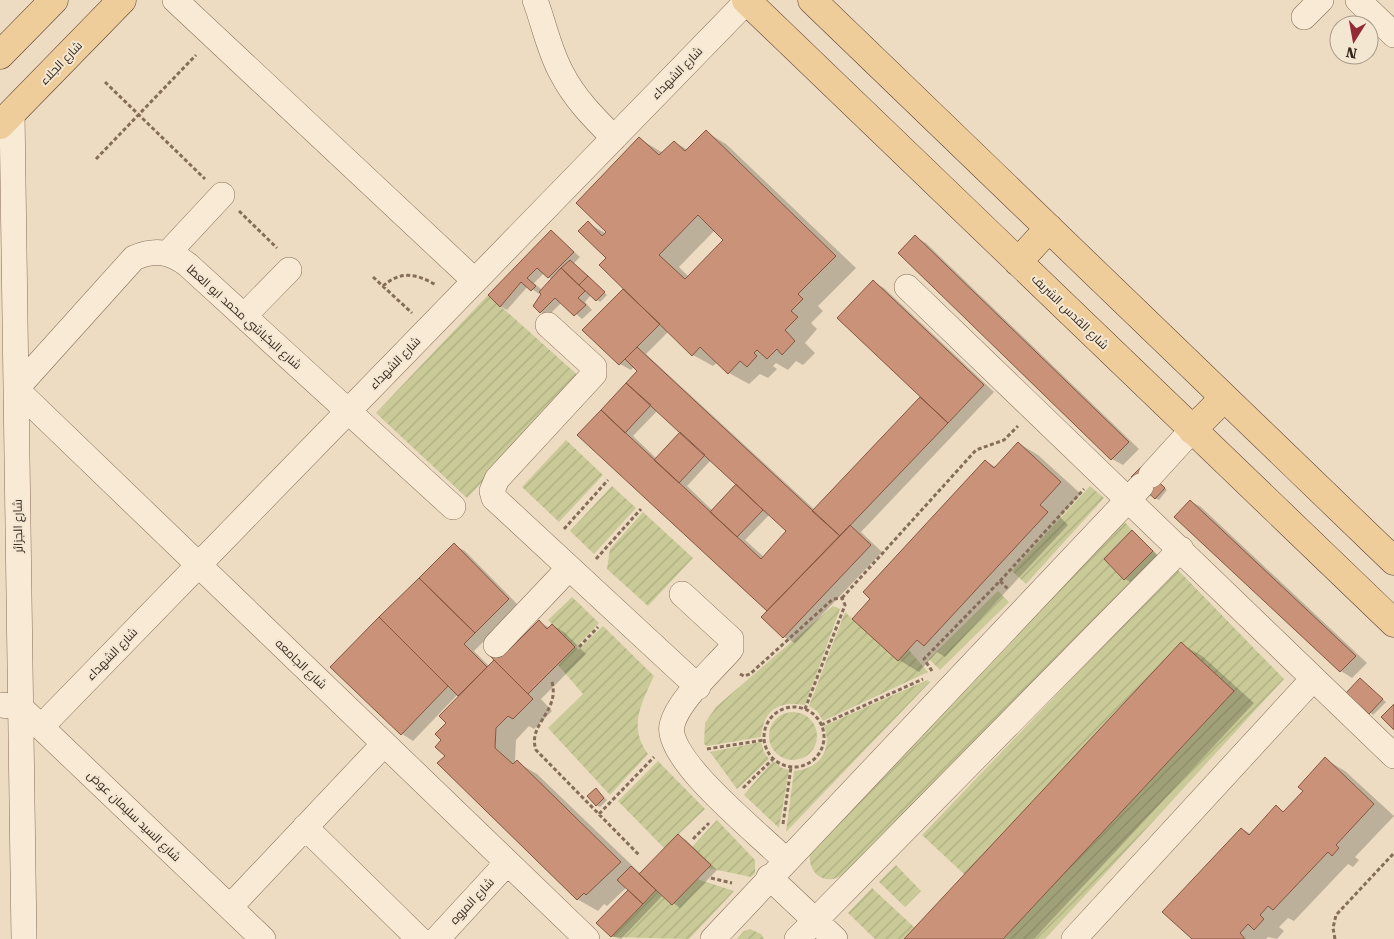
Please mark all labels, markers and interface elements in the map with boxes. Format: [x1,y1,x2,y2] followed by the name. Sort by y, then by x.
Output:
[1329,15,1379,65] north arrow
[37,38,86,88] street label: شارع الجلاء
[649,44,706,103] street label: شارع الشهداء
[1344,44,1358,62] text: N
[182,262,304,374] street label: شارع البكباشي محمد ابو العطا
[1028,272,1111,353] street label: شارع القدس الشريف
[367,334,424,393] street label: شارع الشهداء
[11,499,26,554] street label: شارع الجزائر
[84,625,141,684] street label: شارع الشهداء
[272,636,330,693] street label: شارع الجامعه
[84,768,184,865] street label: شارع السيد سليمان عوض
[447,875,498,928] street label: شارع المروه

